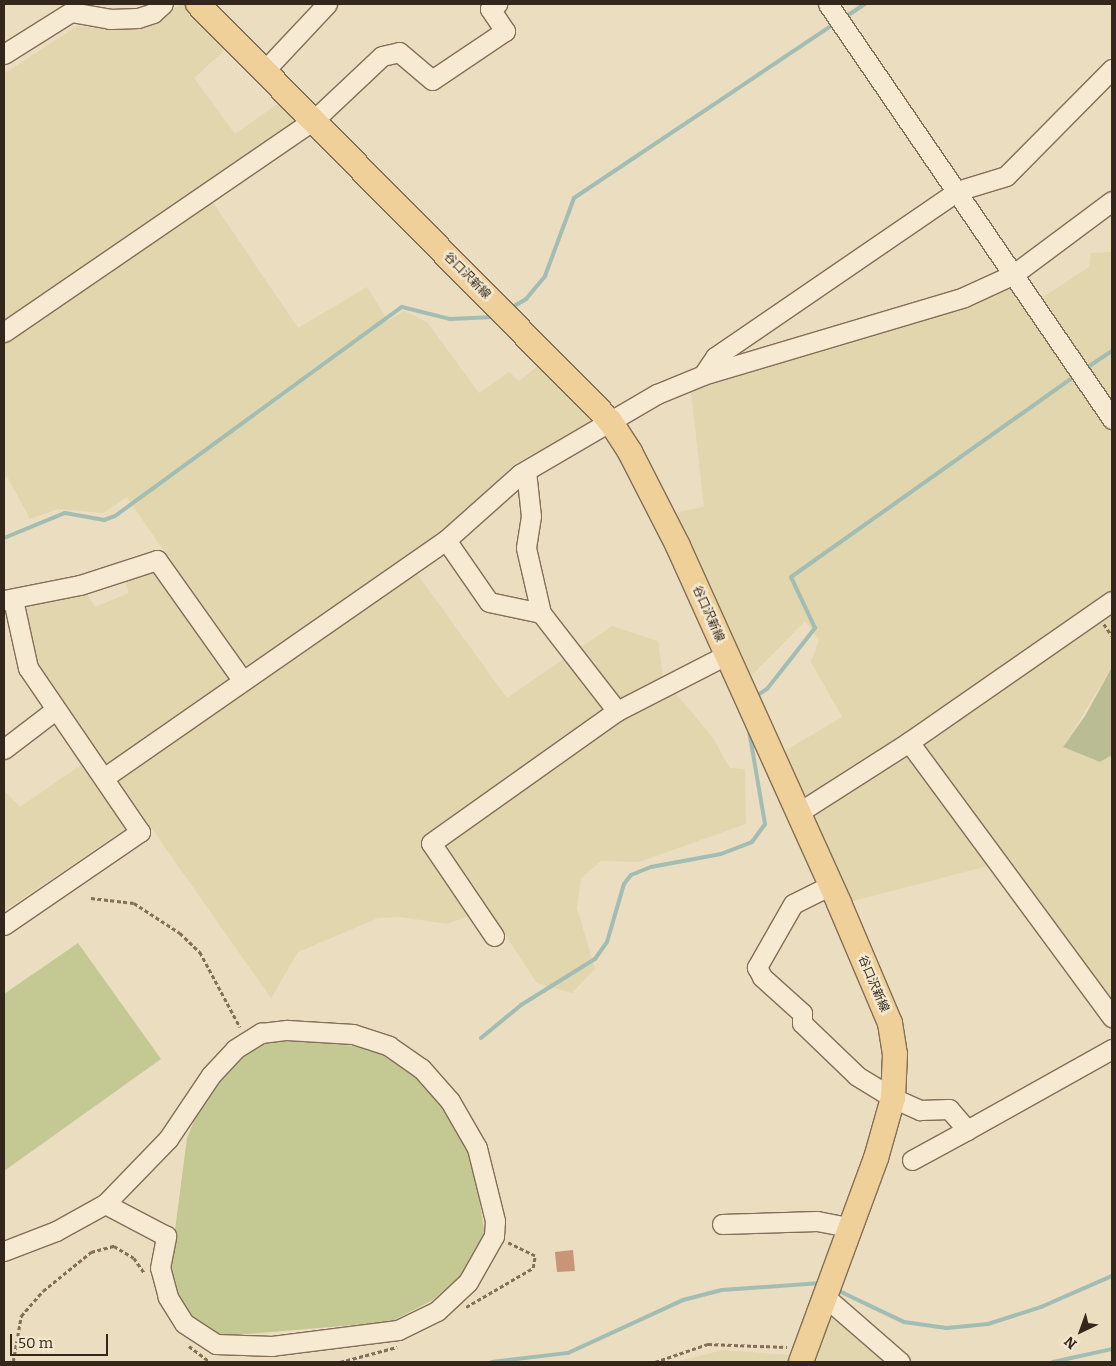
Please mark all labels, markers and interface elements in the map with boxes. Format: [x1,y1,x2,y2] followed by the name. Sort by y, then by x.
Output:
[441,250,493,302] street label: 谷口沢新線
[689,584,727,644] street label: 谷口沢新線
[855,954,891,1014] street label: 谷口沢新線
[1056,1306,1106,1356] north arrow
[12,1324,110,1356] scale bar
[1061,1333,1080,1352] text: N
[18,1334,53,1352] text: 50 m

